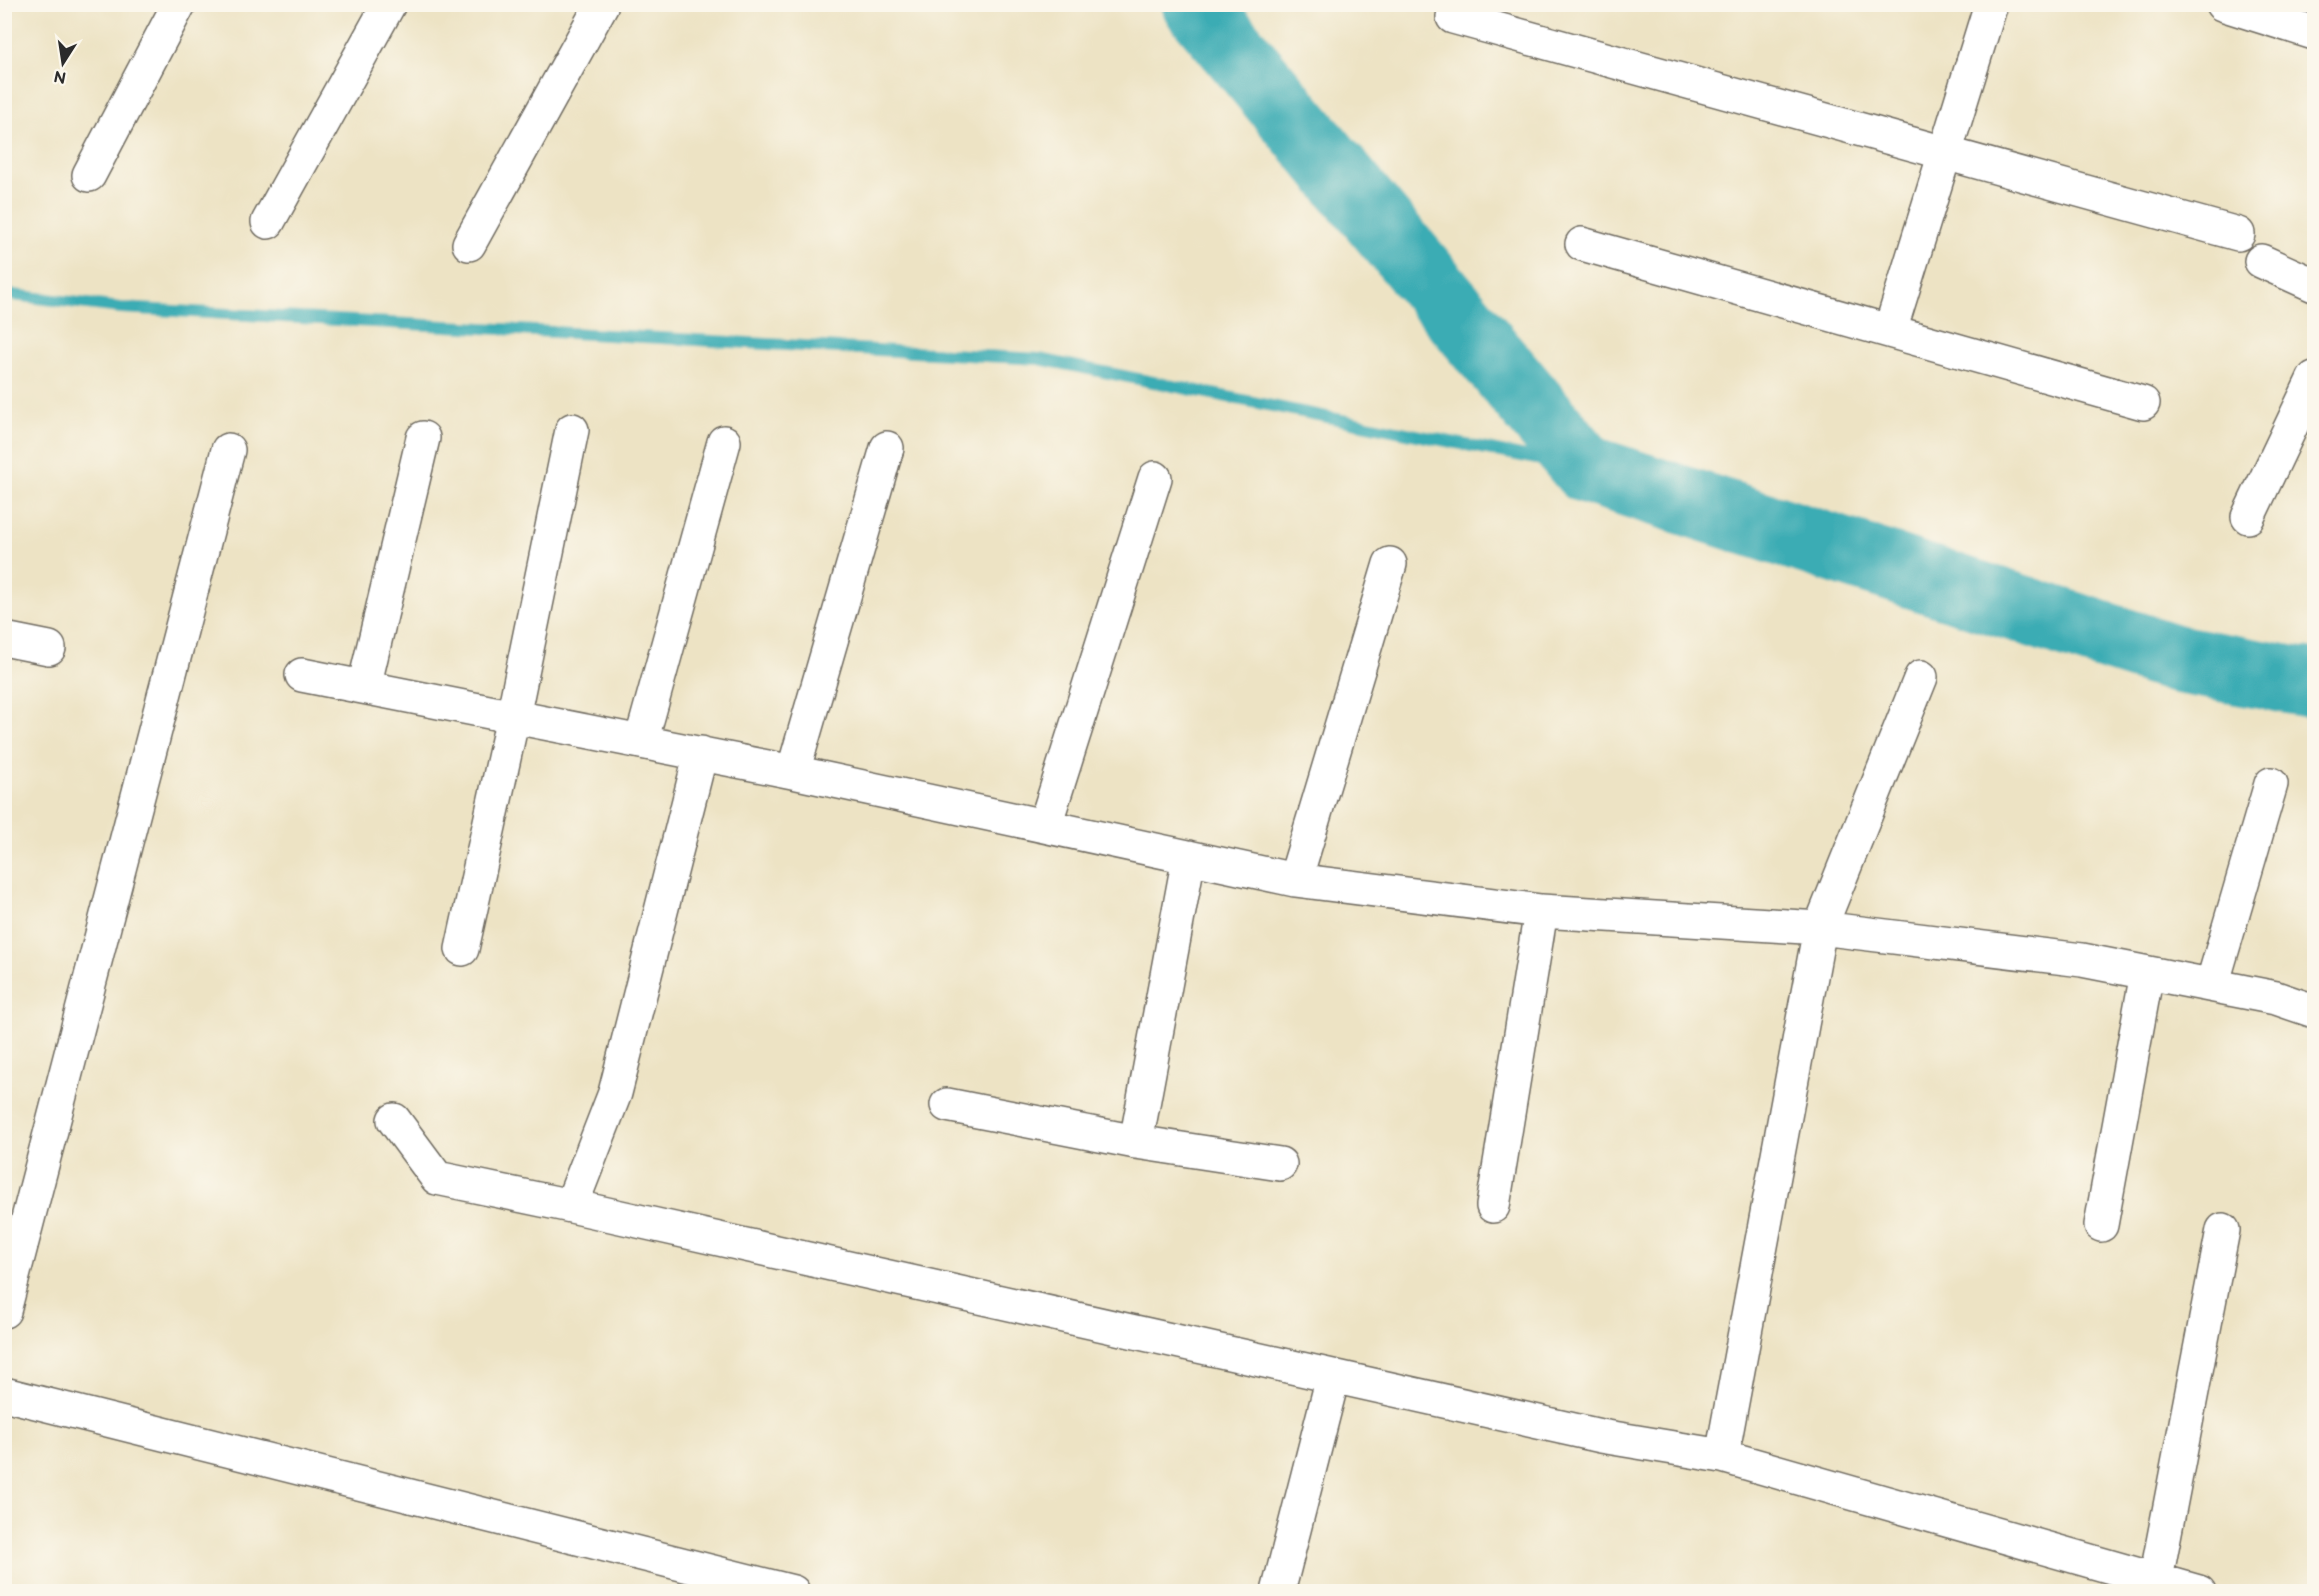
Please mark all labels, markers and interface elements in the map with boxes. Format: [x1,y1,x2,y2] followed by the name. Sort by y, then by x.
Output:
[33,33,93,93] north arrow
[52,66,68,87] text: N

